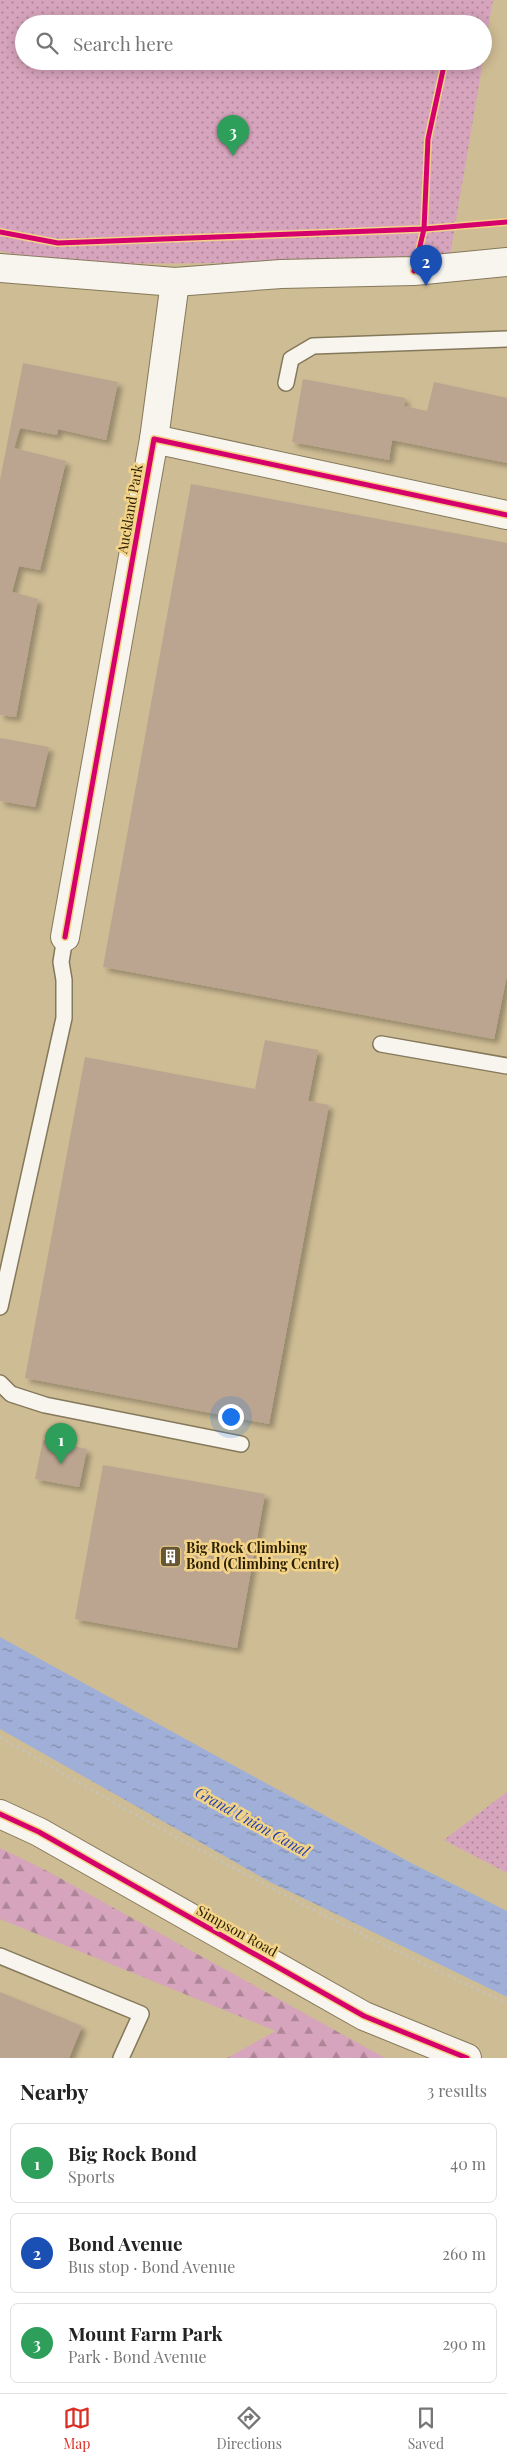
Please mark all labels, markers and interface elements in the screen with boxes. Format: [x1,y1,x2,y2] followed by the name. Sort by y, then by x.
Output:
[15,15,492,70] search box
[33,29,61,57] icon: search
[73,30,173,56] text: Search here
[217,115,249,156] pin: 3
[410,245,442,286] pin: 2
[112,463,147,556] street label: Auckland Park
[218,1404,244,1430] your location
[45,1423,77,1464] pin: 1
[186,1538,339,1573] place label: Big Rock Climbing Bond (Climbing Centre)
[158,1544,182,1568] building icon: Big Rock Climbing Bond (Climbing Centre)
[192,1782,314,1861] water label: Grand Union Canal
[193,1900,281,1961] street label: Simpson Road
[20,2077,89,2105] text: Nearby
[427,2080,487,2101] text: 3 results
[68,2140,197,2166] text: Big Rock Bond
[34,2153,40,2174] text: 1
[450,2153,486,2174] text: 40 m
[68,2166,115,2187] text: Sports
[68,2230,182,2256] text: Bond Avenue
[33,2243,41,2264] text: 2
[442,2243,486,2264] text: 260 m
[68,2256,235,2277] text: Bus stop · Bond Avenue
[68,2320,223,2346] text: Mount Farm Park
[33,2333,41,2354] text: 3
[442,2333,486,2354] text: 290 m
[68,2346,207,2367] text: Park · Bond Avenue
[63,2404,91,2453] tab: Map
[217,2404,282,2453] tab: Directions
[408,2404,444,2453] tab: Saved

